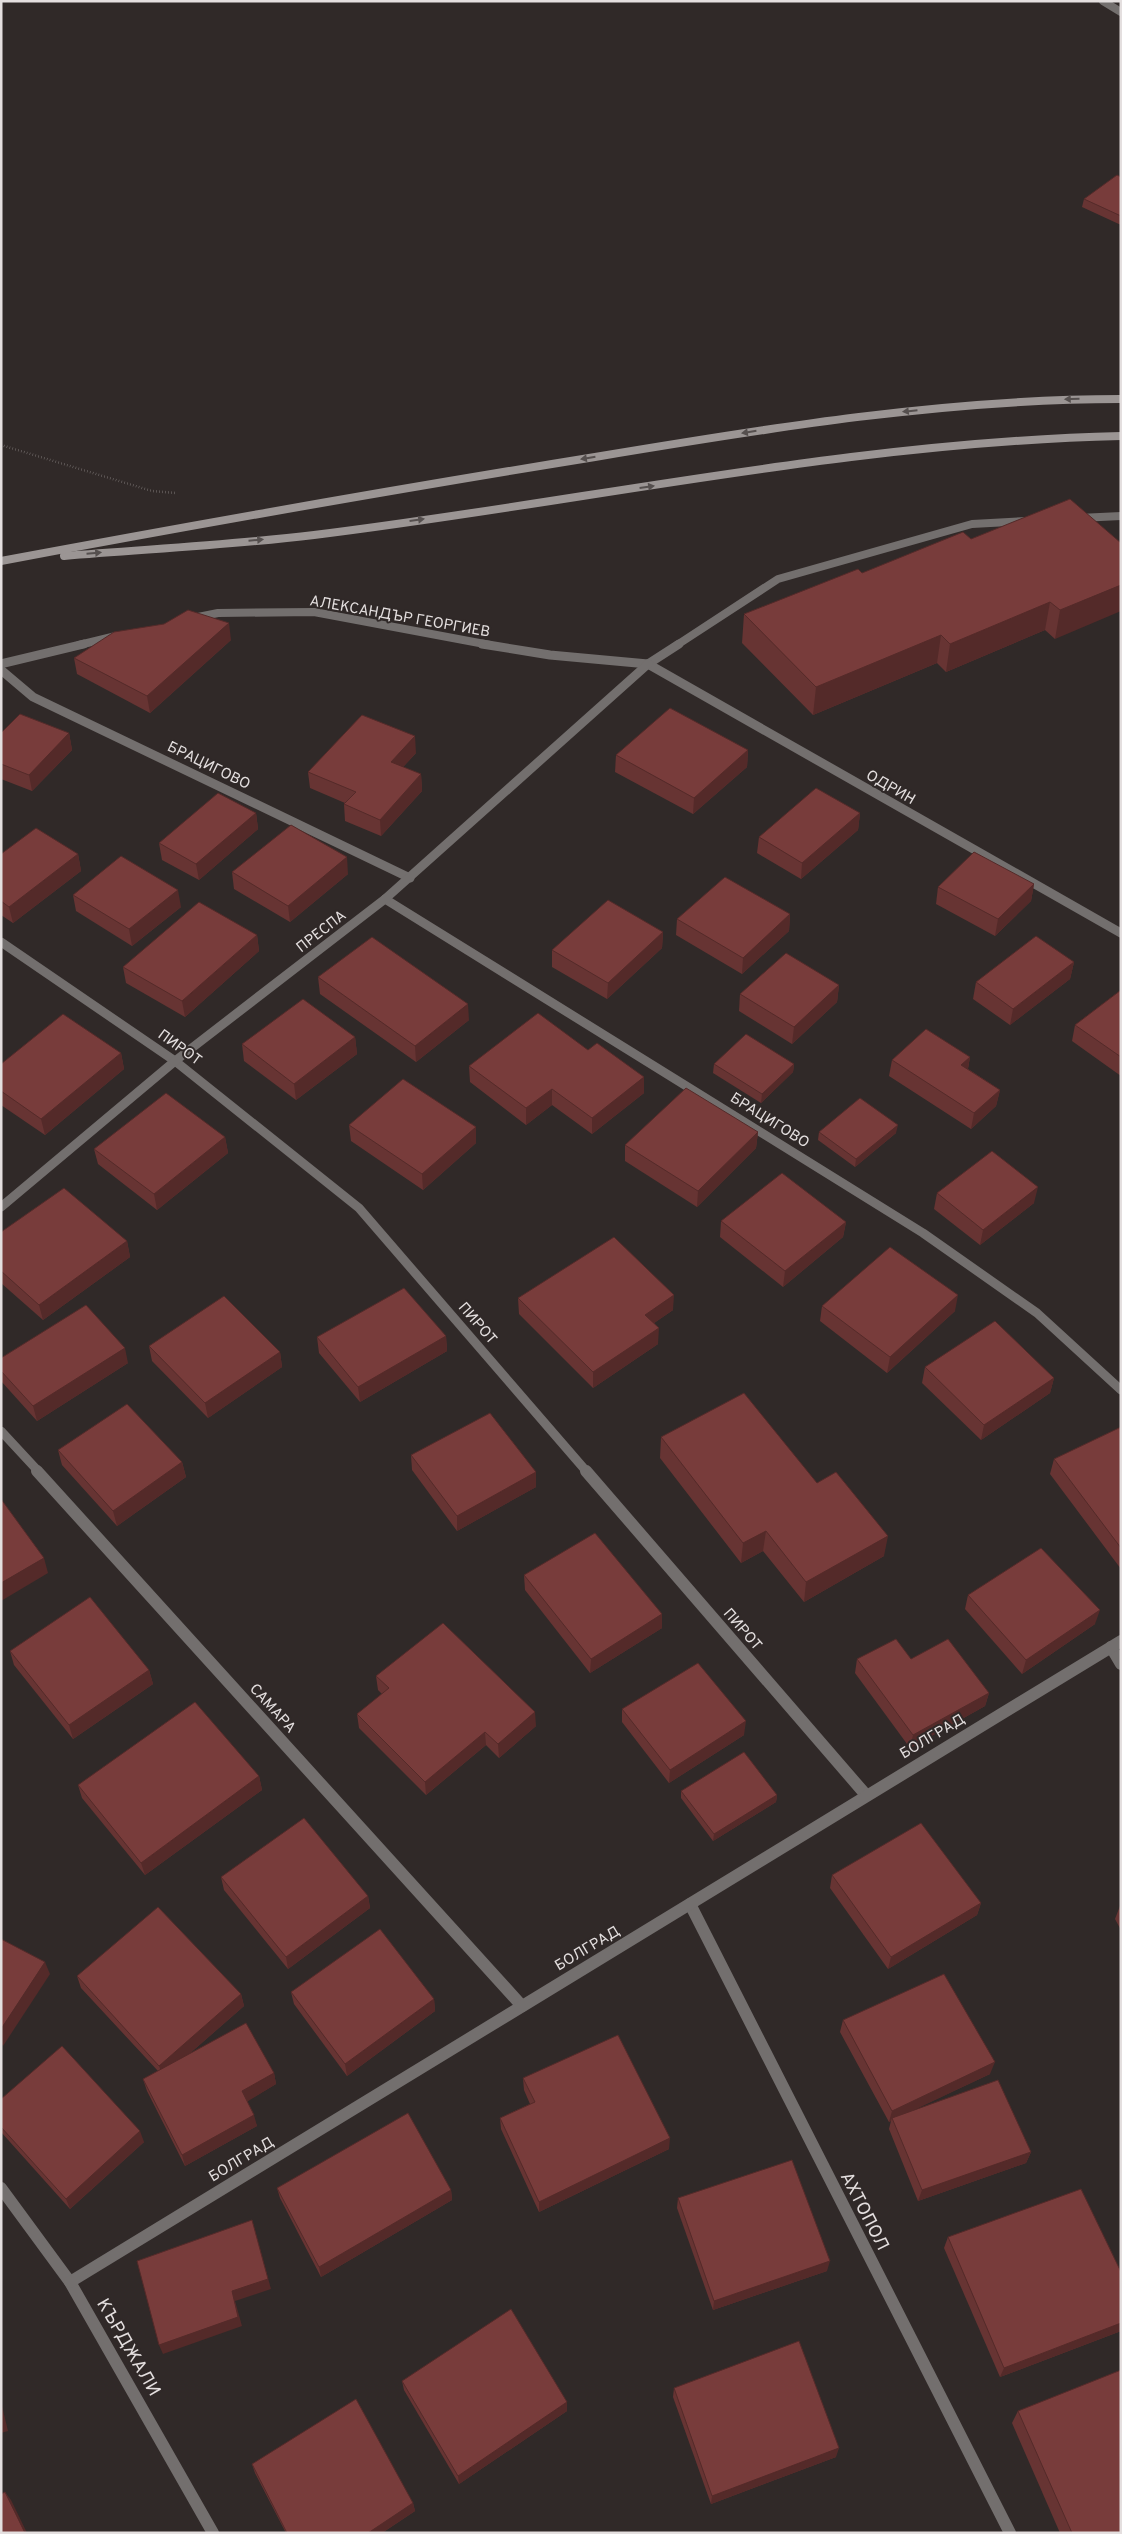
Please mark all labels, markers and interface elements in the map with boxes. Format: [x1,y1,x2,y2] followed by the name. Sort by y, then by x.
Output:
[1064,395,1080,403] one-way arrow
[902,407,918,415] one-way arrow
[740,428,756,436] one-way arrow
[580,454,596,462] one-way arrow
[640,482,656,490] one-way arrow
[410,516,426,524] one-way arrow
[248,536,264,544] one-way arrow
[87,549,103,557] one-way arrow
[308,592,492,643] street label: АЛЕКСАНДЪР ГЕОРГИЕВ
[164,738,253,795] street label: БРАЦИГОВО
[862,767,918,810] street label: ОДРИН
[293,907,351,958] street label: ПРЕСПА
[153,1026,205,1071] street label: ПИРОТ
[726,1089,812,1153] street label: БРАЦИГОВО
[453,1299,500,1349] street label: ПИРОТ
[718,1605,765,1655] street label: ПИРОТ
[245,1680,299,1738] street label: САМАРА
[897,1710,969,1764] street label: БОЛГРАД
[552,1922,624,1976] street label: БОЛГРАД
[206,2133,278,2187] street label: БОЛГРАД
[834,2168,893,2255] street label: АХТОПОЛ
[90,2295,165,2401] street label: КЪРДЖАЛИ

